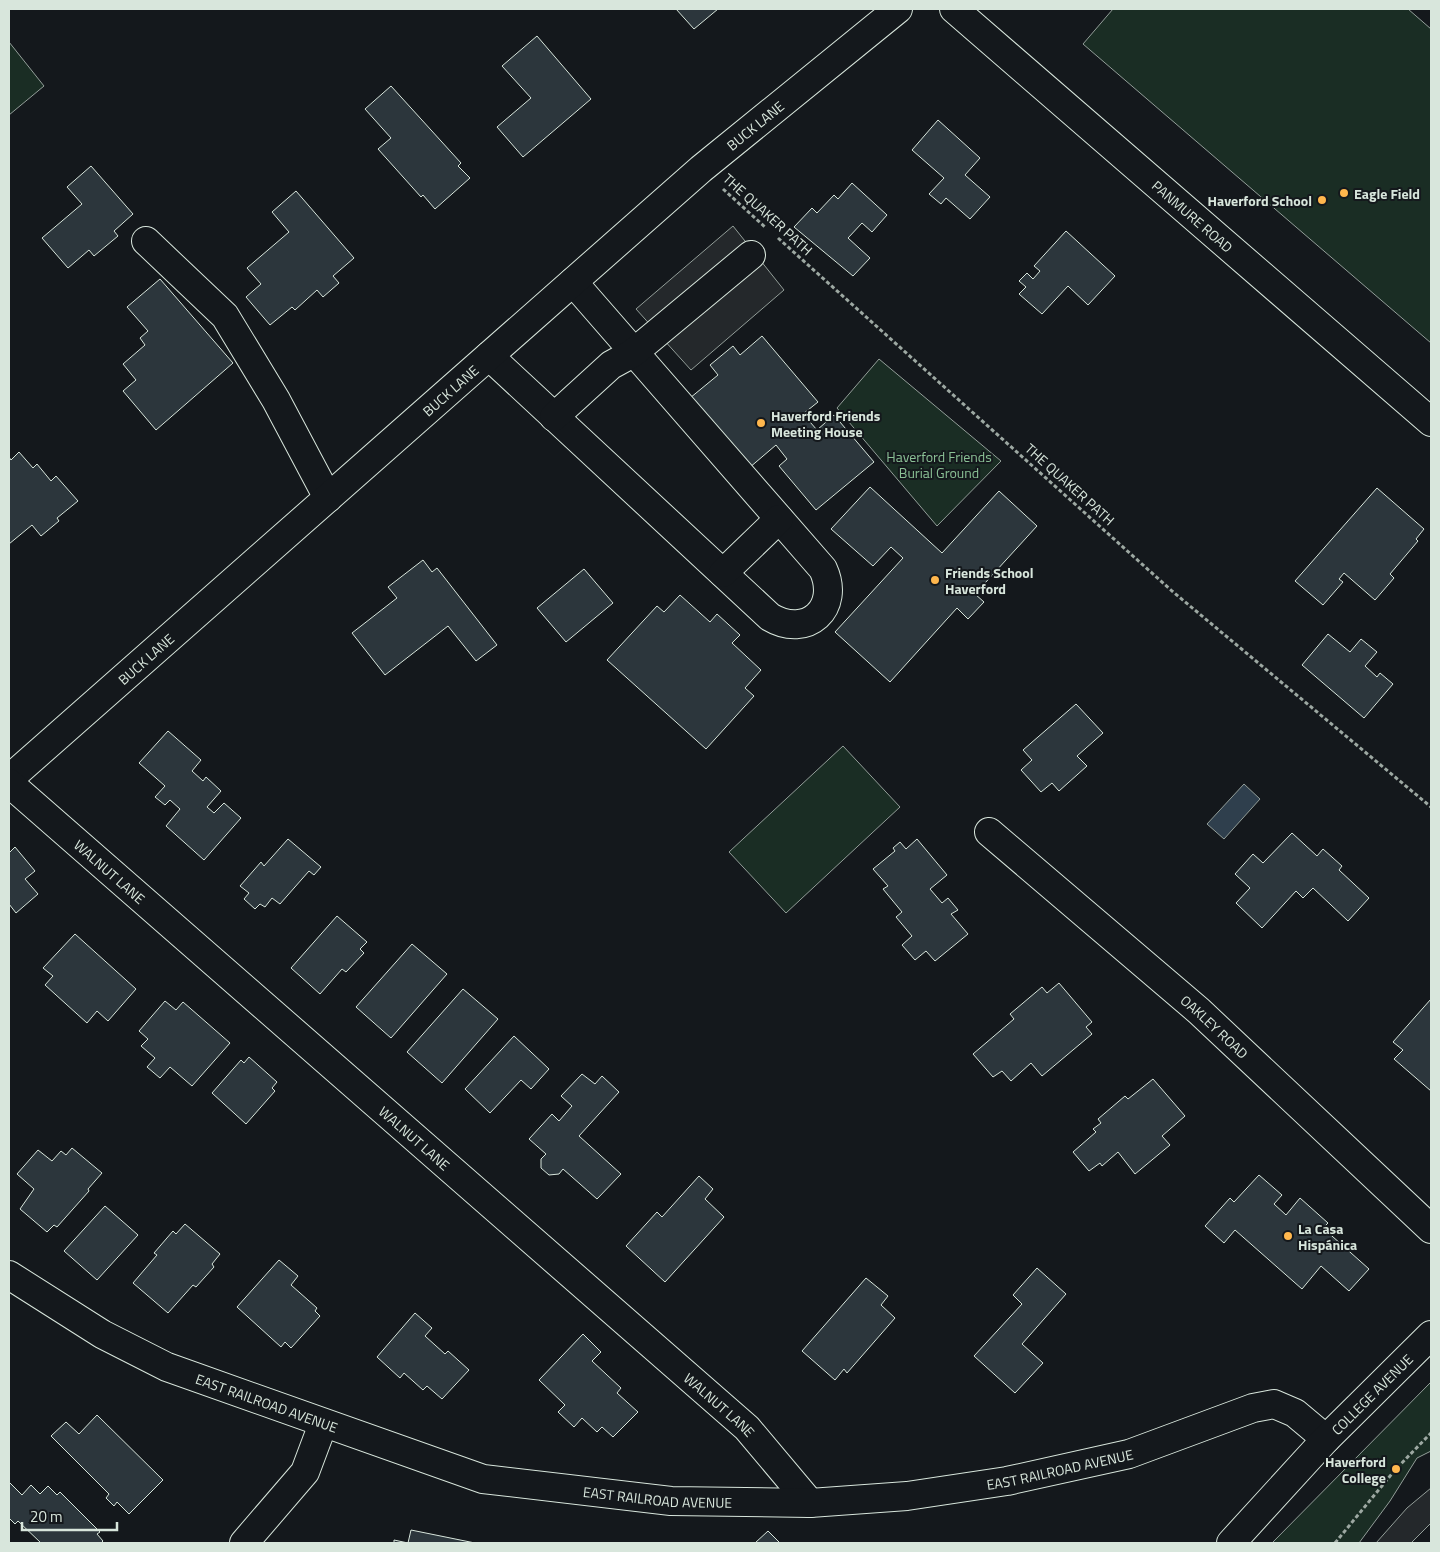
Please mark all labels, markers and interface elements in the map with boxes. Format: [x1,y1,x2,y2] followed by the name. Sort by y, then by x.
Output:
[722,95,788,155] street label: BUCK LANE
[719,168,817,260] street label: THE QUAKER PATH
[1148,175,1238,257] street label: PANMURE ROAD
[1354,183,1420,204] place label: Eagle Field
[1338,187,1350,199] marker: Eagle Field
[1208,190,1312,211] place label: Haverford School
[1316,194,1328,206] marker: Haverford School
[417,359,483,421] street label: BUCK LANE
[771,405,881,442] place label: Haverford Friends Meeting House
[755,417,767,429] marker: Haverford Friends Meeting House
[1021,438,1119,530] street label: THE QUAKER PATH
[886,446,992,483] park label: Haverford Friends Burial Ground
[945,562,1034,599] place label: Friends School Haverford
[929,574,941,586] marker: Friends School Haverford
[113,628,178,689] street label: BUCK LANE
[70,834,150,908] street label: WALNUT LANE
[1176,990,1253,1063] street label: OAKLEY ROAD
[375,1101,455,1175] street label: WALNUT LANE
[1298,1218,1357,1255] place label: La Casa Hispánica
[1282,1230,1294,1242] marker: La Casa Hispánica
[1326,1348,1417,1439] street label: COLLEGE AVENUE
[680,1367,760,1441] street label: WALNUT LANE
[193,1368,341,1437] street label: EAST RAILROAD AVENUE
[985,1443,1135,1494] street label: EAST RAILROAD AVENUE
[1325,1451,1386,1488] place label: Haverford College
[1390,1463,1402,1475] marker: Haverford College
[582,1480,733,1512] street label: EAST RAILROAD AVENUE
[22,1500,118,1532] scale bar
[30,1505,63,1528] text: 20 m

